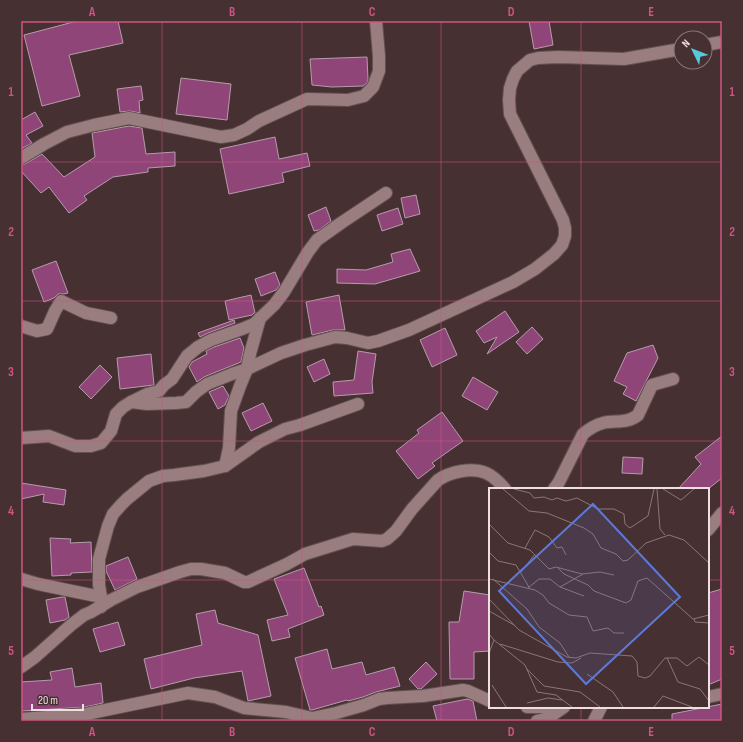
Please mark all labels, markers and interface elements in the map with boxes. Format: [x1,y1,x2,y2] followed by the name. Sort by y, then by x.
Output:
[88,4,96,20] text: A
[229,4,235,20] text: B
[369,4,376,20] text: C
[508,4,515,20] text: D
[648,4,654,20] text: E
[673,30,713,70] north arrow
[679,37,693,50] text: N
[8,84,14,100] text: 1
[729,84,735,100] text: 1
[8,224,14,240] text: 2
[729,224,735,240] text: 2
[8,364,14,380] text: 3
[729,364,735,380] text: 3
[489,488,709,708] inset map
[8,503,14,519] text: 4
[729,503,735,519] text: 4
[8,643,14,659] text: 5
[729,643,735,659] text: 5
[32,686,83,712] scale bar
[38,693,58,708] text: 20 m
[88,724,96,740] text: A
[229,724,235,740] text: B
[369,724,376,740] text: C
[508,724,515,740] text: D
[648,724,654,740] text: E

